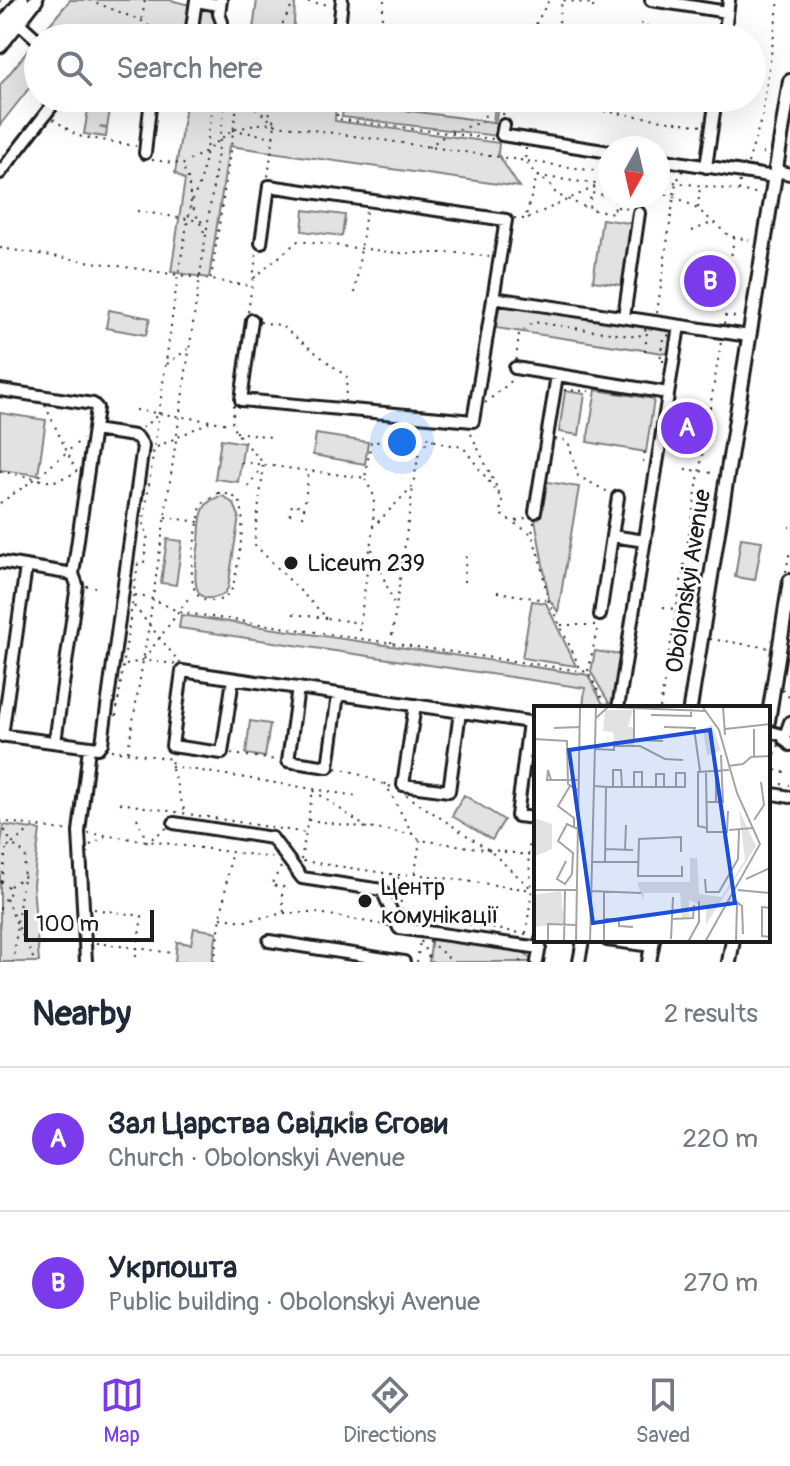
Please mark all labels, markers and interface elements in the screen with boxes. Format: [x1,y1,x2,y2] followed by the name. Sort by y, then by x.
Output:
[24,24,766,112] search box
[52,46,96,90] icon: search
[116,50,263,87] text: Search here
[598,136,670,208] north arrow
[684,251,736,311] pin: B
[661,398,713,458] pin: A
[382,422,422,462] your location
[660,487,717,675] street label: Obolonskyi Avenue
[307,549,425,578] place label: Liceum 239
[282,554,300,572] marker: Liceum 239
[534,706,770,942] inset map
[381,873,500,930] place label: Центр комунікації
[356,892,374,910] marker: Центр комунікації
[24,906,154,942] scale bar
[36,910,99,938] text: 100 m
[32,993,131,1036] text: Nearby
[664,998,758,1030] text: 2 results
[108,1105,448,1142] text: Зал Царства Свідків Єгови
[50,1123,66,1155] text: A
[682,1123,758,1155] text: 220 m
[108,1142,405,1174] text: Church · Obolonskyi Avenue
[108,1249,237,1286] text: Укрпошта
[51,1267,65,1299] text: B
[683,1267,758,1299] text: 270 m
[108,1286,480,1318] text: Public building · Obolonskyi Avenue
[100,1373,144,1449] tab: Map
[343,1373,436,1449] tab: Directions
[636,1373,690,1449] tab: Saved

